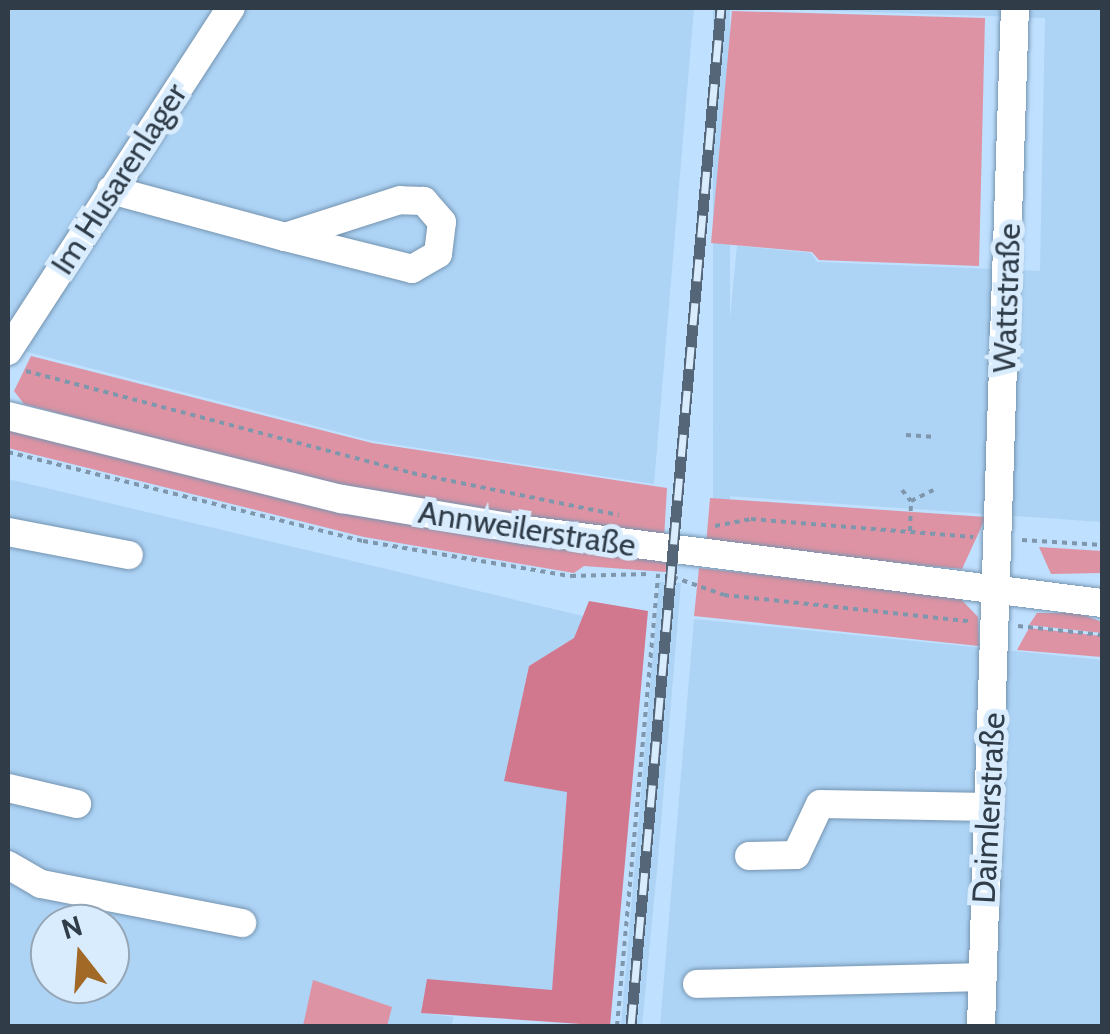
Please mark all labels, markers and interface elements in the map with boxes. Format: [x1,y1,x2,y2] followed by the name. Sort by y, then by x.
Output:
[43,76,195,282] street label: Im Husarenlager
[985,223,1029,373] street label: Wattstraße
[416,493,638,565] street label: Annweilerstraße
[965,712,1013,904] street label: Daimlerstraße
[30,904,130,1004] north arrow
[57,908,86,946] text: N

